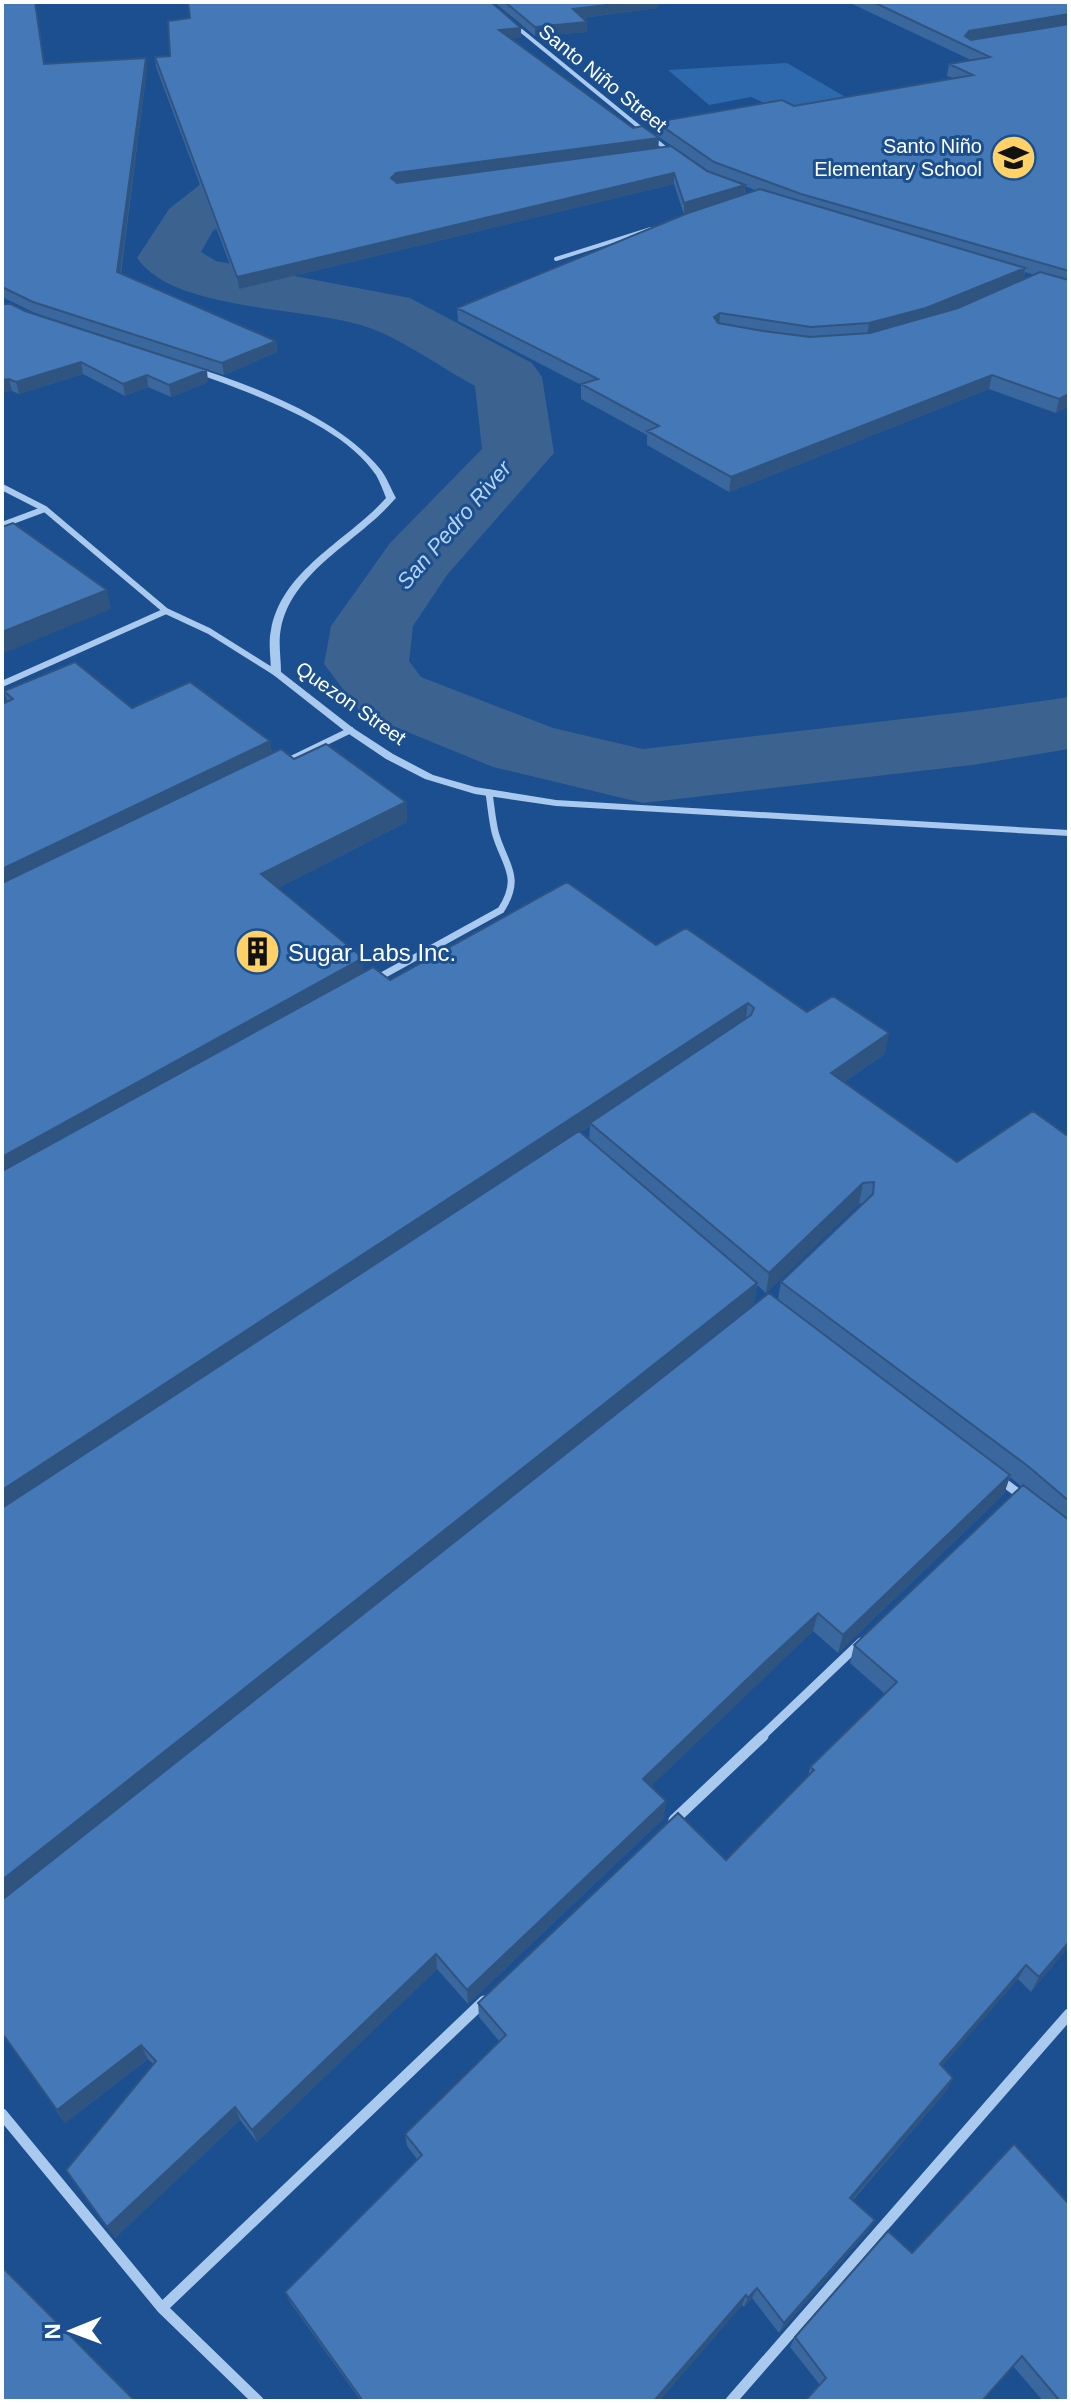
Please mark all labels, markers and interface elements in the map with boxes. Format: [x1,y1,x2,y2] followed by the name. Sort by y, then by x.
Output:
[535,20,672,137] street label: Santo Niño Street
[989,134,1037,182] school or university icon: Santo Niño Elementary School
[814,135,982,180] place label: Santo Niño Elementary School
[392,455,517,594] water label: San Pedro River
[292,657,410,749] street label: Quezon Street
[233,928,281,976] building icon: Sugar Labs Inc.
[288,939,456,966] place label: Sugar Labs Inc.
[32,2291,112,2371] north arrow
[40,2323,65,2340] text: N

